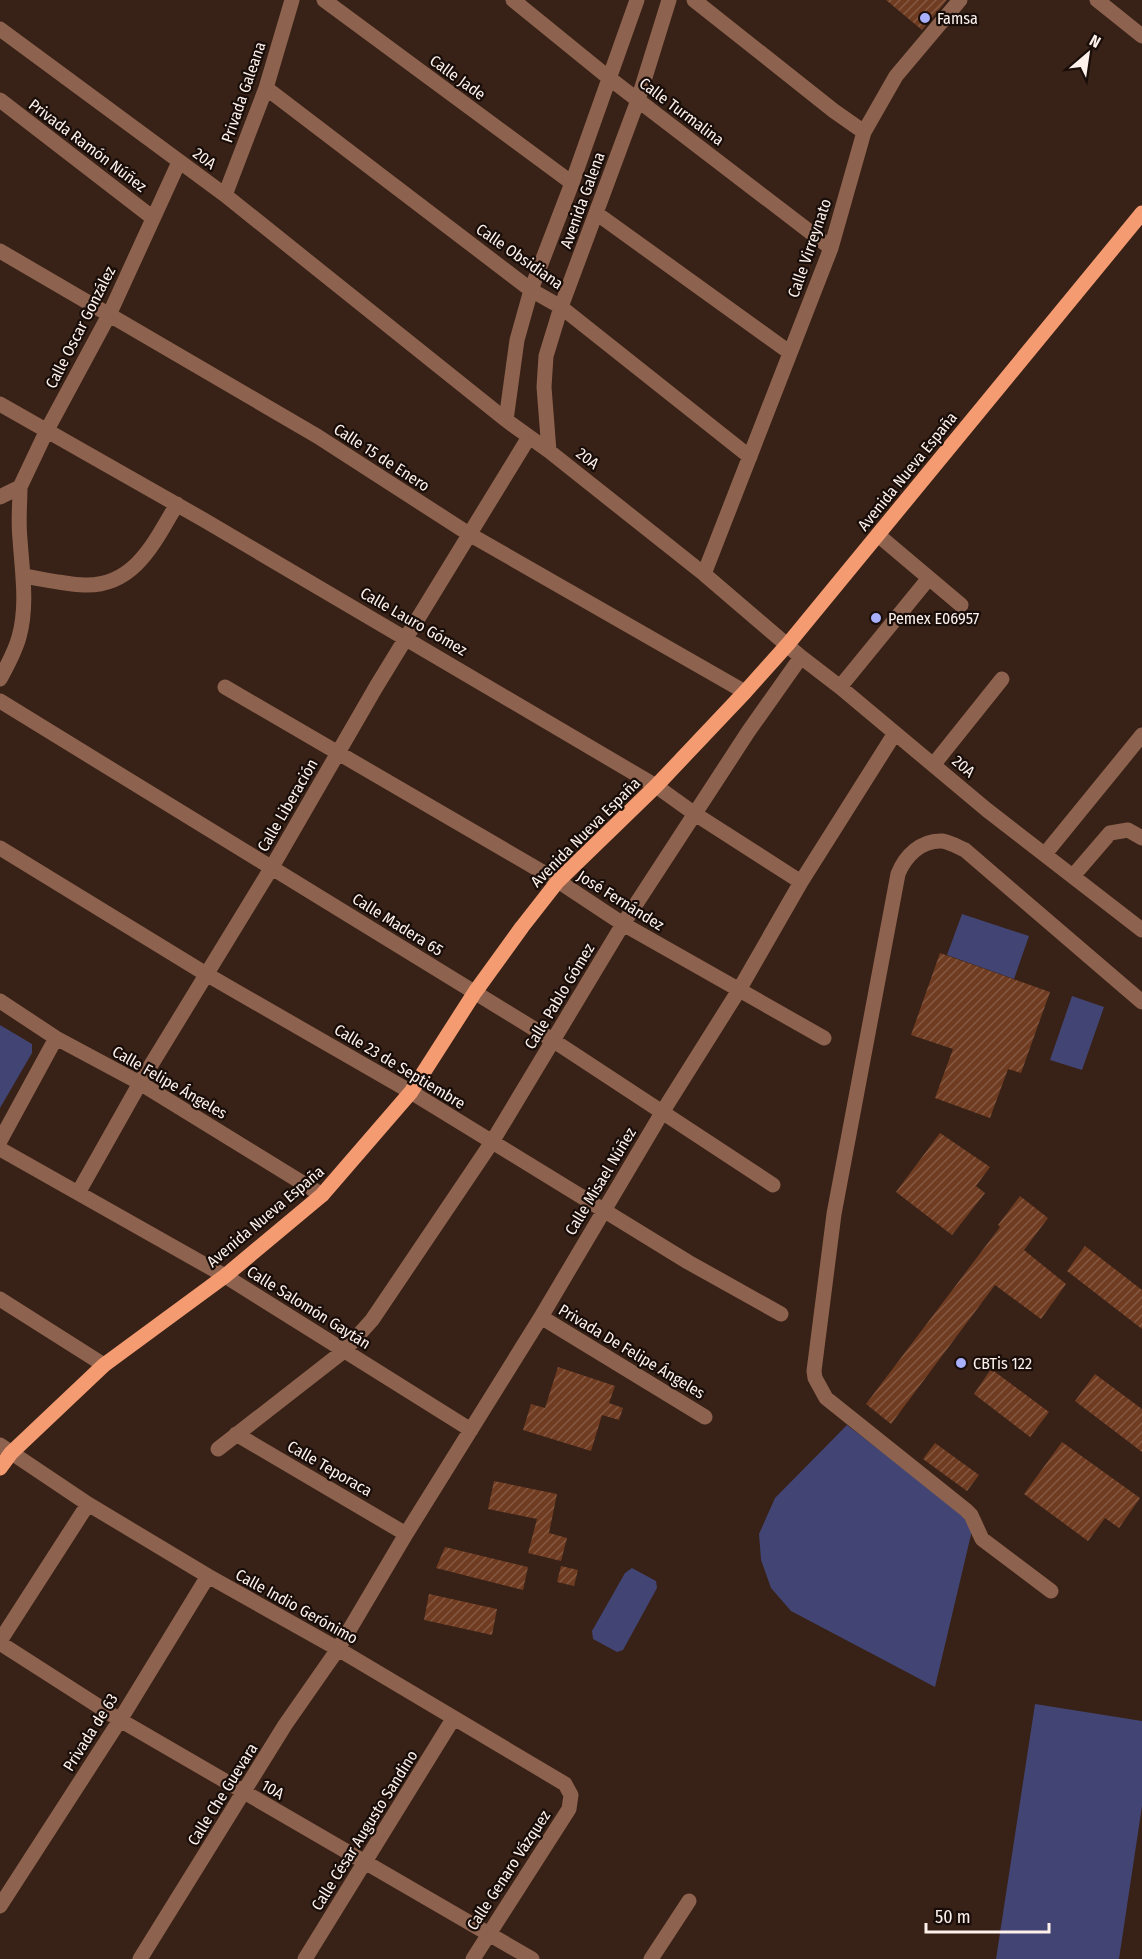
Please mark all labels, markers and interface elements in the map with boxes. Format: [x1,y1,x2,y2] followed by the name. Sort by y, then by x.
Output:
[937,9,978,28] place label: Famsa
[918,11,932,25] marker: Famsa
[1058,24,1118,84] north arrow
[1086,31,1104,52] text: N
[217,39,270,145] street label: Privada Galeana
[426,51,489,104] street label: Calle Jade
[636,73,728,149] street label: Calle Turmalina
[25,95,150,196] street label: Privada Ramón Núñez
[189,144,220,173] street label: 20A
[556,149,609,251] street label: Avenida Galena
[784,196,835,300] street label: Calle Virreynato
[473,219,567,293] street label: Calle Obsidiana
[41,263,119,391] street label: Calle Oscar González
[854,408,961,534] street label: Avenida Nueva España
[330,419,433,495] street label: Calle 15 de Enero
[572,444,603,474] street label: 20A
[357,583,471,660] street label: Calle Lauro Gómez
[888,609,980,628] place label: Pemex E06957
[869,611,883,625] marker: Pemex E06957
[948,751,979,782] street label: 20A
[253,756,322,855] street label: Calle Liberación
[527,773,644,891] street label: Avenida Nueva España
[574,866,668,935] street label: José Fernández
[349,889,447,960] street label: Calle Madera 65
[520,940,598,1053] street label: Calle Pablo Gómez
[331,1020,469,1113] street label: Calle 23 de Septiembre
[109,1042,231,1123] street label: Calle Felipe Ángeles
[561,1124,640,1239] street label: Calle Misael Núñez
[203,1162,328,1271] street label: Avenida Nueva España
[243,1262,374,1353] street label: Calle Salomón Gaytán
[555,1300,708,1403] street label: Privada De Felipe Ángeles
[973,1354,1032,1373] place label: CBTis 122
[954,1356,968,1370] marker: CBTis 122
[284,1437,376,1500] street label: Calle Teporaca
[232,1565,361,1648] street label: Calle Indio Gerónimo
[59,1690,122,1775] street label: Privada de 63
[183,1740,262,1849] street label: Calle Che Guevara
[307,1747,422,1914] street label: Calle César Augusto Sandino
[258,1775,288,1804] street label: 10A
[463,1807,554,1934] street label: Calle Genaro Vázquez
[926,1896,1049,1934] scale bar
[935,1906,971,1928] text: 50 m

